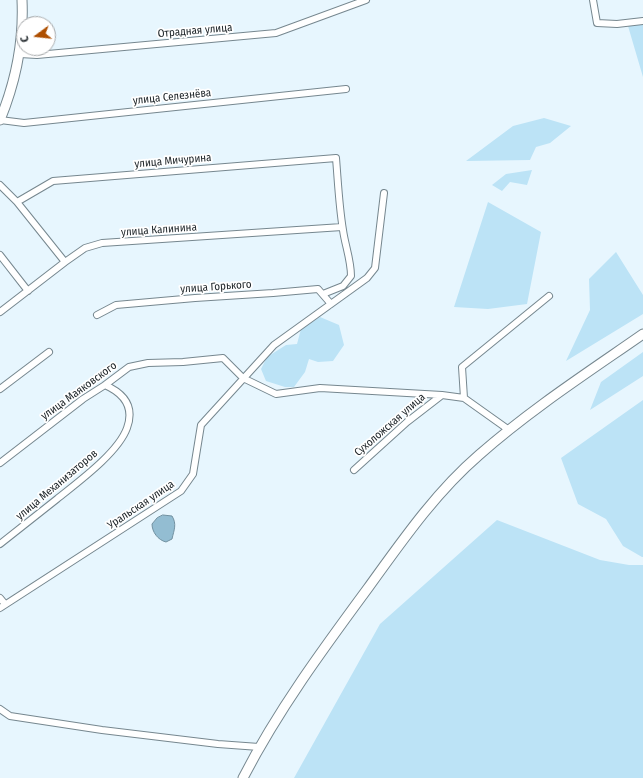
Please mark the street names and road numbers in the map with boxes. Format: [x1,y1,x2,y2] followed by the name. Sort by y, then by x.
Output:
[157,21,233,41] street label: Отрадная улица
[132,86,212,108] street label: улица Селезнёва
[134,151,212,171] street label: улица Мичурина
[121,221,197,239] street label: улица Калинина
[180,278,252,296] street label: улица Горького
[39,359,119,423] street label: улица Маяковского
[352,391,428,459] street label: Сухоложская улица
[14,447,100,523] street label: улица Механизаторов
[105,478,177,532] street label: Уральская улица

